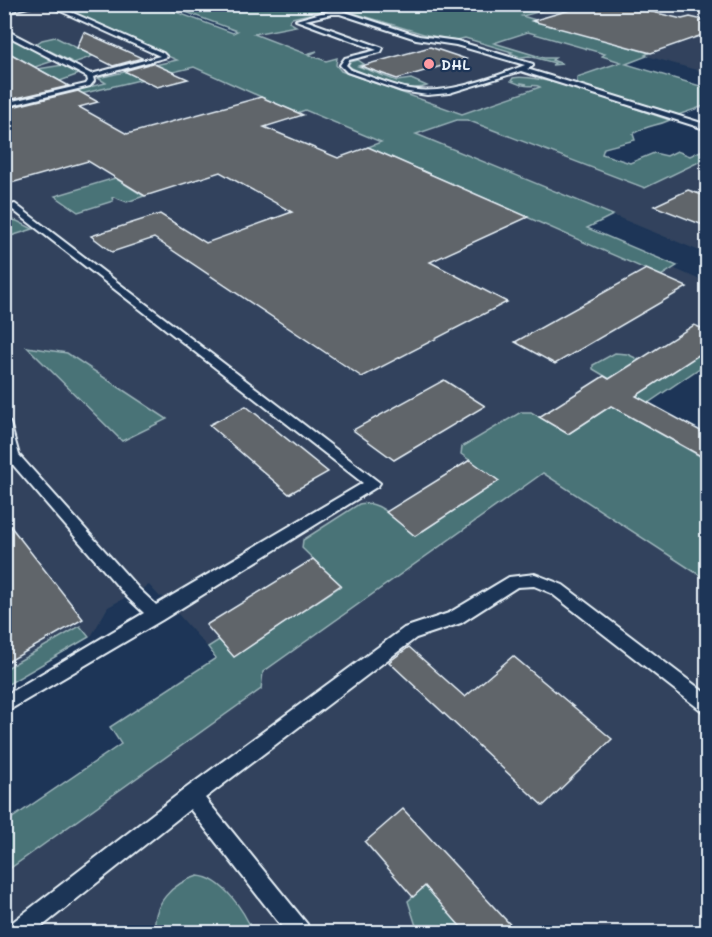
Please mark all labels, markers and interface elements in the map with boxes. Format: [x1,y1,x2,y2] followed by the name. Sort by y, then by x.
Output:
[441,55,470,74] place label: DHL
[422,57,436,71] marker: DHL

